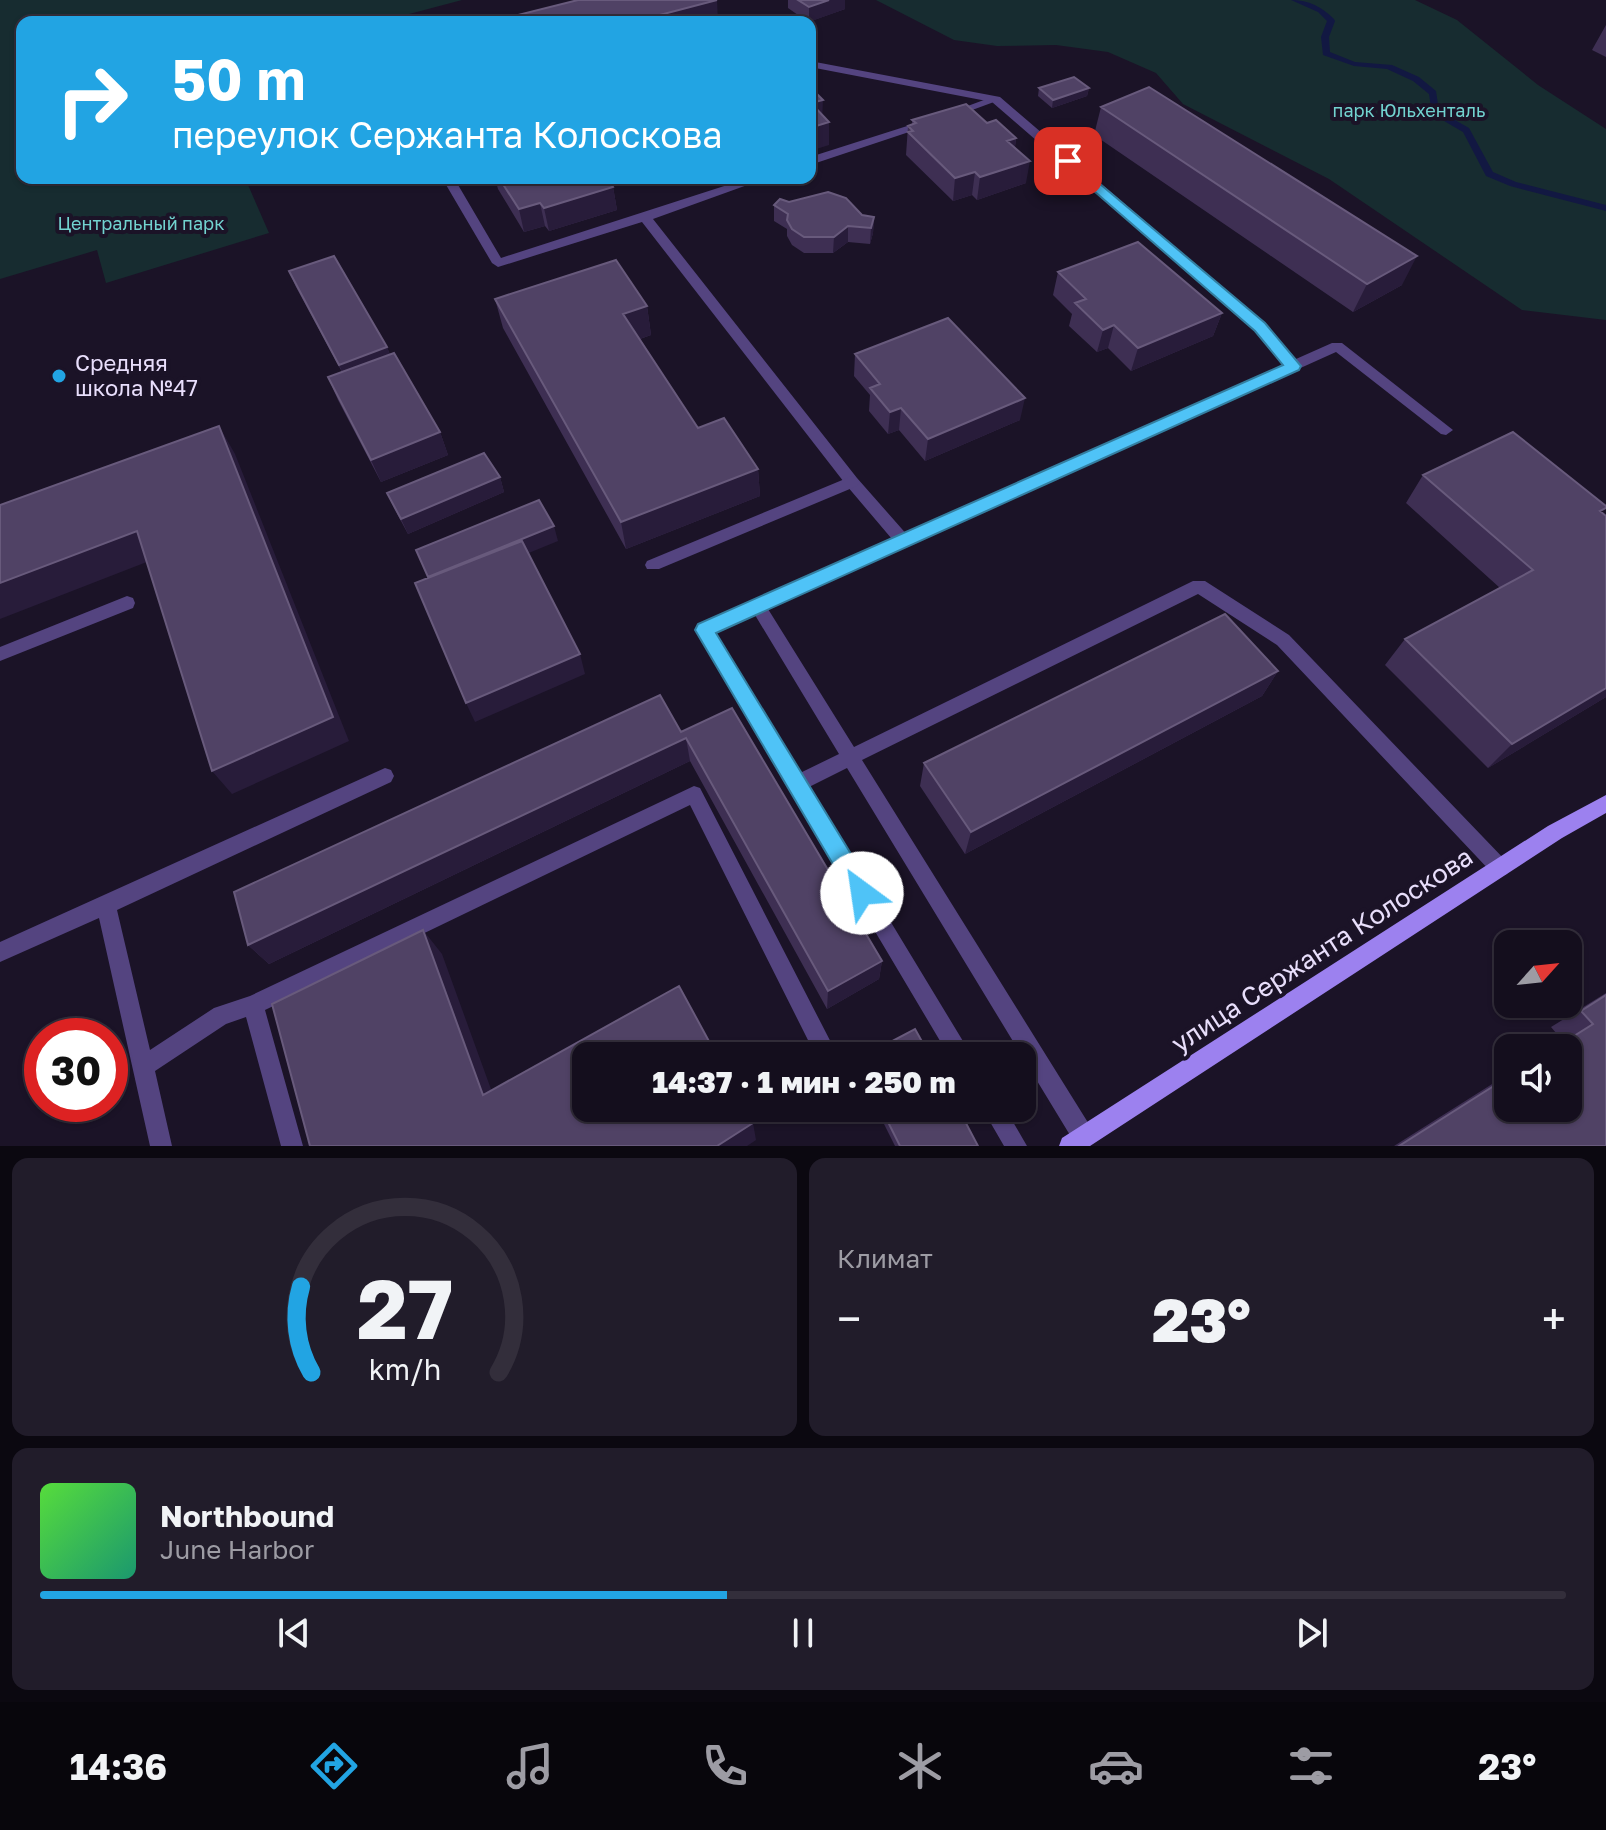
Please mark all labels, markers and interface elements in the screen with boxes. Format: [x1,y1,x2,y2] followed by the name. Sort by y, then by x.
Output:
[172,45,306,112] text: 50 m
[40,48,144,152] icon: right
[1333,99,1485,121] park label: парк Юльхенталь
[172,113,723,156] text: переулок Сержанта Колоскова
[1034,127,1102,195] pin
[1046,139,1090,183] icon: arrive
[57,212,225,234] park label: Центральный парк
[75,349,198,401] place label: Средняя школа №47
[50,367,68,385] marker: Средняя школа №47
[1165,840,1478,1059] street label: улица Сержанта Колоскова
[820,851,904,935] position arrow
[1494,930,1582,1018] north arrow
[1494,930,1582,1122] map controls
[24,1018,128,1122] speed limit sign: 30
[1494,1034,1582,1122] button: sound
[652,1064,956,1100] text: 14:37 · 1 мин · 250 m
[837,1243,933,1274] text: Климат
[356,1257,453,1357] text: 27
[1152,1283,1251,1355] text: 23°
[837,1292,861,1345] text: −
[1542,1292,1566,1345] text: +
[368,1352,441,1386] text: km/h
[160,1498,334,1534] text: Northbound
[160,1534,314,1565] text: June Harbor
[272,1611,316,1655] icon: previous
[781,1611,825,1655] icon: pause
[1290,1611,1334,1655] icon: next
[306,1738,362,1794] icon: directions
[502,1738,558,1794] icon: music
[697,1738,753,1794] icon: phone
[892,1738,948,1794] icon: climate
[1088,1738,1144,1794] icon: car
[1283,1738,1339,1794] icon: filters
[70,1745,167,1788] text: 14:36
[1478,1745,1536,1788] text: 23°

